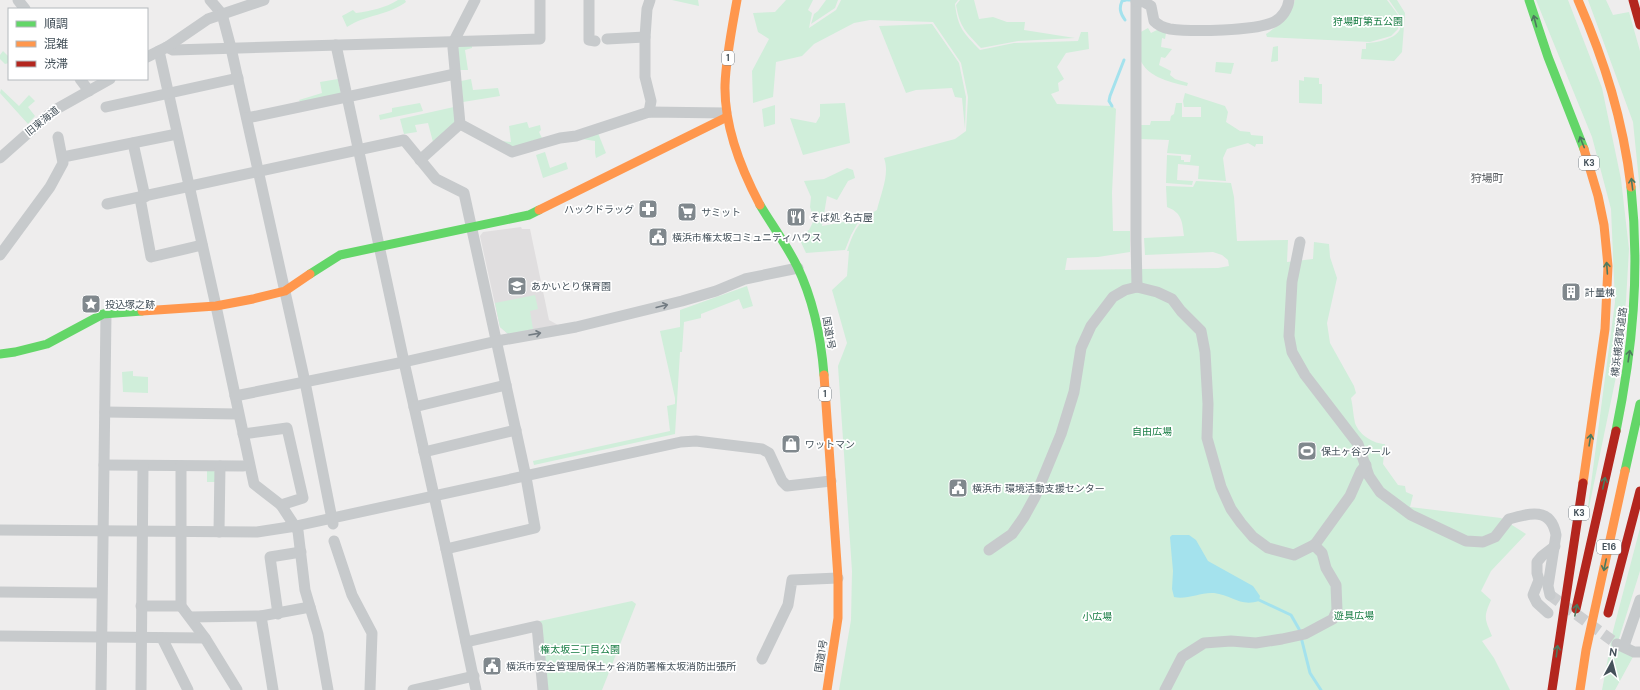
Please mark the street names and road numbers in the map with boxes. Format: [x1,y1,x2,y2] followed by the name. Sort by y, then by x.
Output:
[722,51,734,65] road number: 1
[22,103,62,139] street label: 旧東海道
[1579,156,1599,170] road number: K3
[1608,306,1630,378] street label: 横浜横須賀道路
[820,316,838,350] street label: 国道1号
[819,387,831,401] road number: 1
[1569,506,1589,520] road number: K3
[1597,540,1621,554] road number: E16
[812,639,830,673] street label: 国道1号

